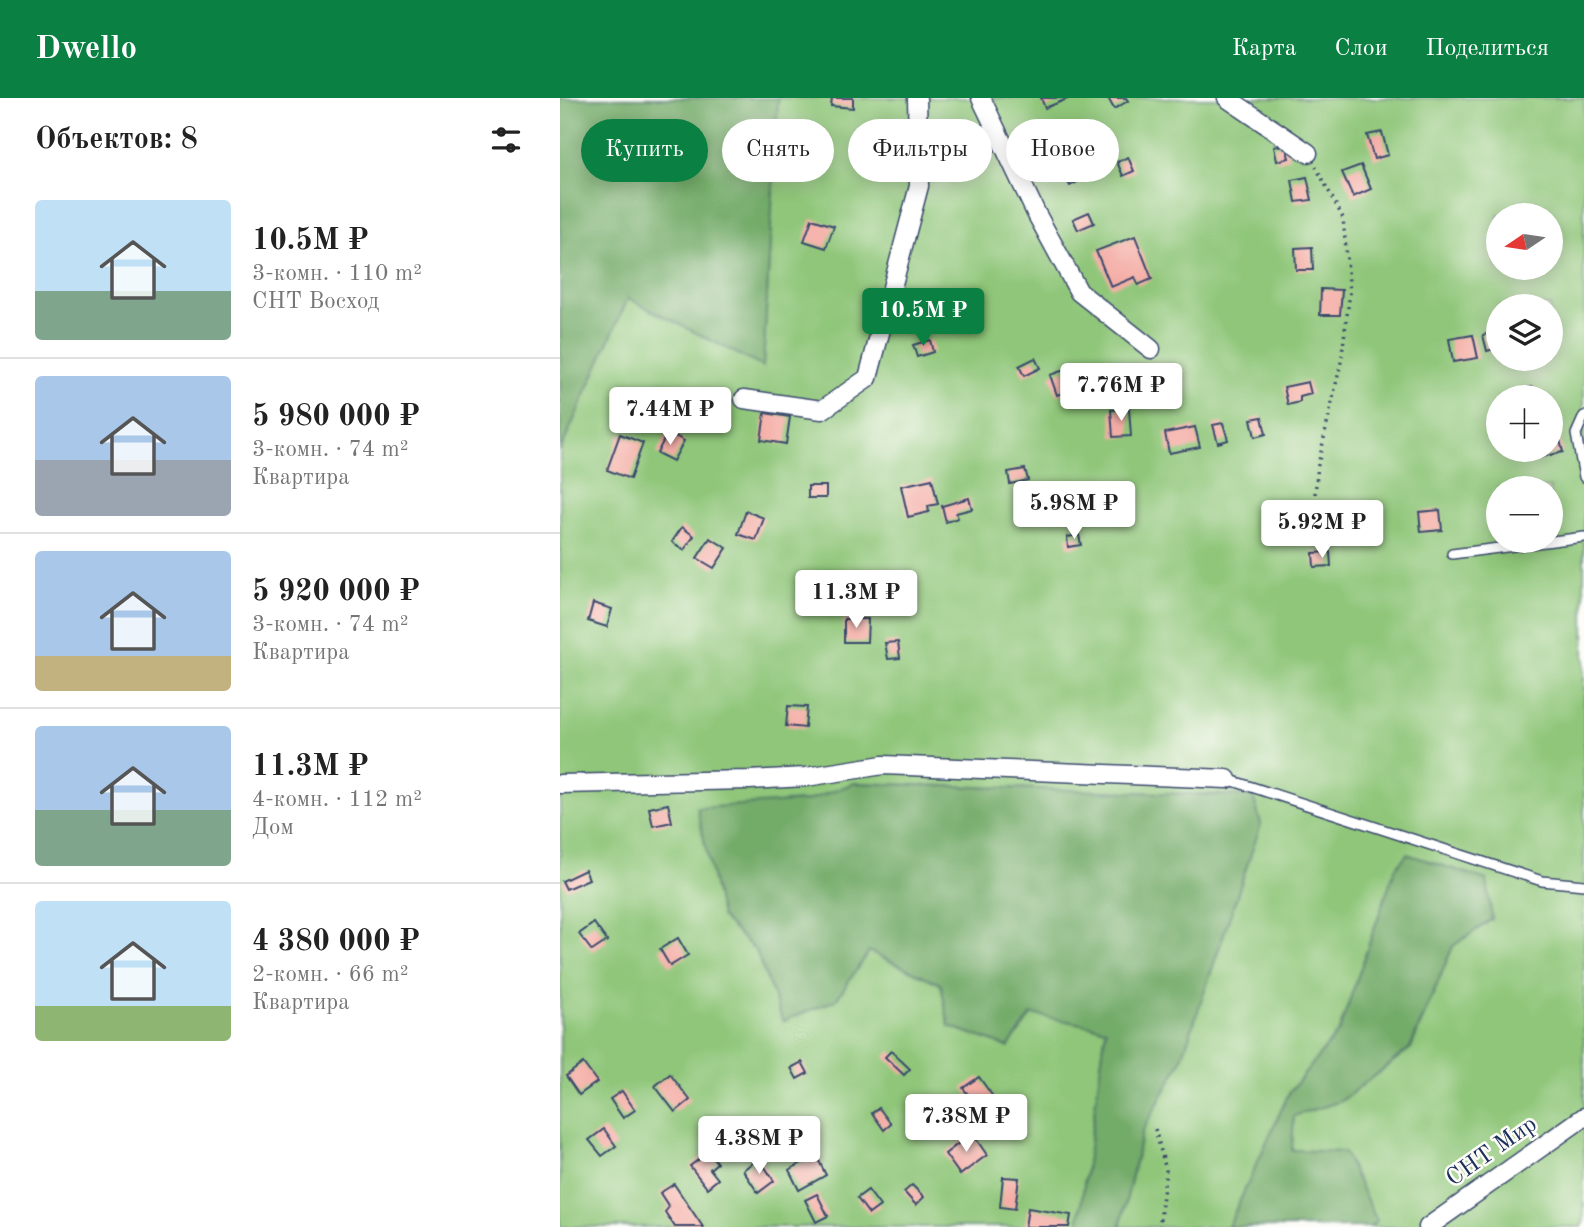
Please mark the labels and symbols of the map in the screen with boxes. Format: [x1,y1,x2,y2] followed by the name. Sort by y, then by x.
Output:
[1486,203,1563,280] north arrow
[858,288,988,348] pin: 10.5M ₽
[1056,364,1186,423] pin: 7.76M ₽
[605,388,735,447] pin: 7.44M ₽
[1009,482,1139,541] pin: 5.98M ₽
[1257,500,1387,560] pin: 5.92M ₽
[791,570,921,630] pin: 11.3M ₽
[901,1094,1031,1154] pin: 7.38M ₽
[1442,1112,1542,1192] street label: СНТ Мир
[694,1116,824,1176] pin: 4.38M ₽

